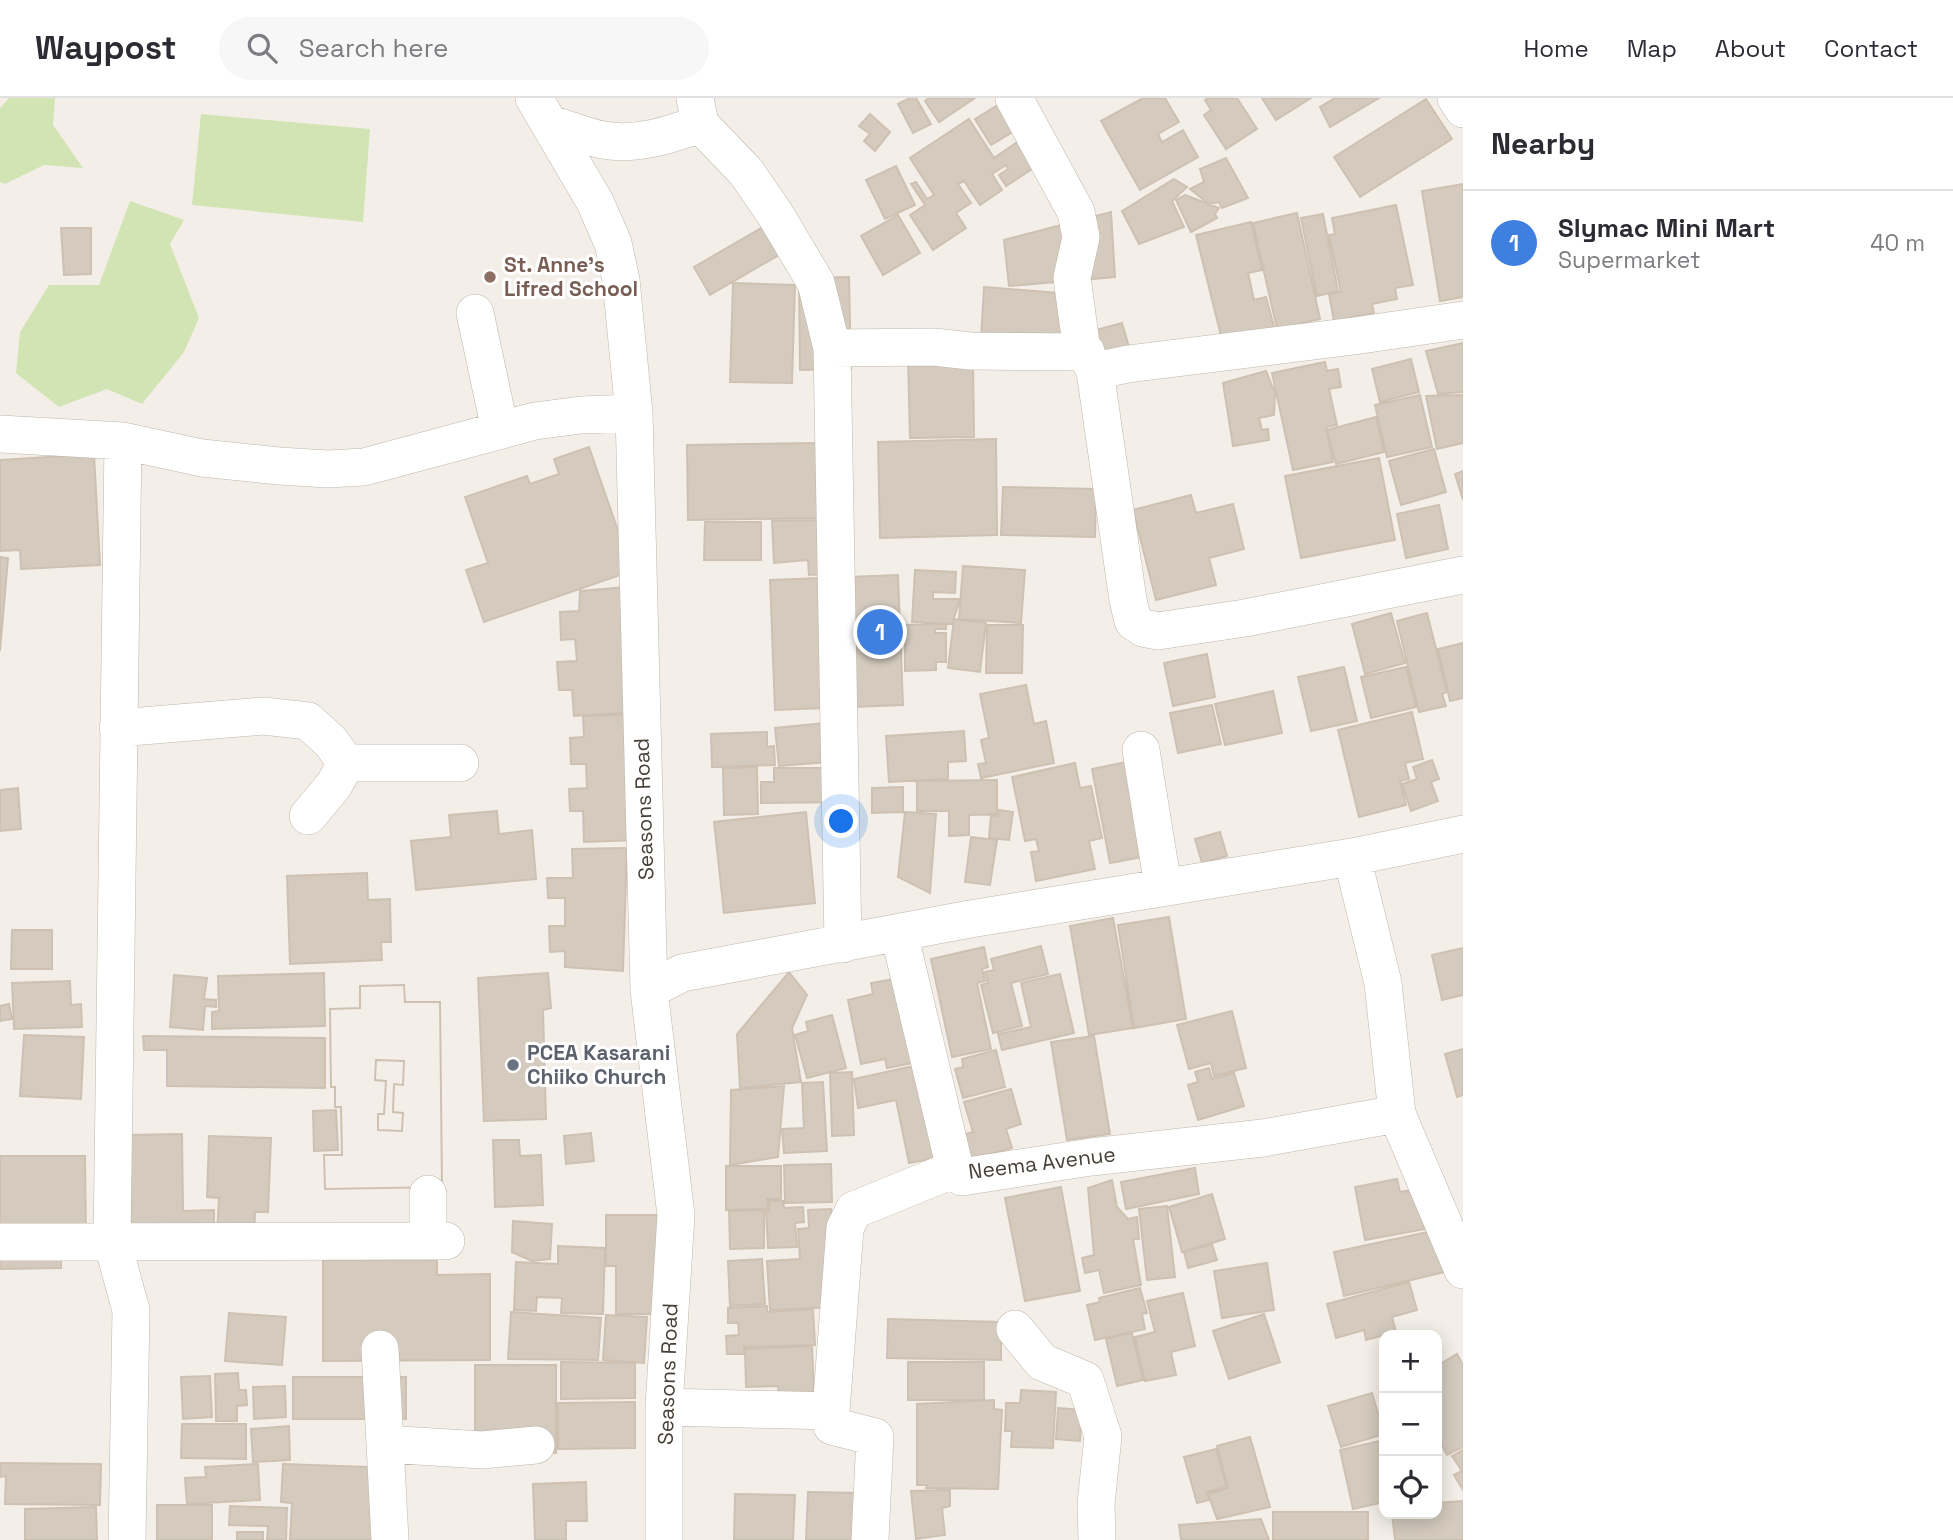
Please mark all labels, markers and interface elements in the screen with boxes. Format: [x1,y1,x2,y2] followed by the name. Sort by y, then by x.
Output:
[219,17,709,80] search box
[35,27,177,69] text: Waypost
[243,29,281,67] icon: search
[299,31,448,65] text: Search here
[1523,33,1589,64] text: Home
[1627,33,1677,64] text: Map
[1715,33,1786,64] text: About
[1824,33,1918,64] text: Contact
[1491,124,1595,163] text: Nearby
[1558,211,1775,245] text: Slymac Mini Mart
[1509,228,1519,258] text: 1
[1870,228,1925,258] text: 40 m
[1558,245,1700,275] text: Supermarket
[504,251,638,302] place label: St. Anne's Lifred School
[482,269,498,285] marker: St. Anne's Lifred School
[857,606,903,658] pin: 1
[628,737,659,881] street label: Seasons Road
[824,804,858,838] your location
[527,1039,670,1090] place label: PCEA Kasarani Chiiko Church
[505,1057,521,1073] marker: PCEA Kasarani Chiiko Church
[967,1140,1117,1185] street label: Neema Avenue
[652,1302,683,1446] street label: Seasons Road
[1379,1330,1442,1519] map controls
[1379,1330,1442,1393] button: +
[1379,1393,1442,1456] button: −
[1379,1456,1442,1519] button: locate

